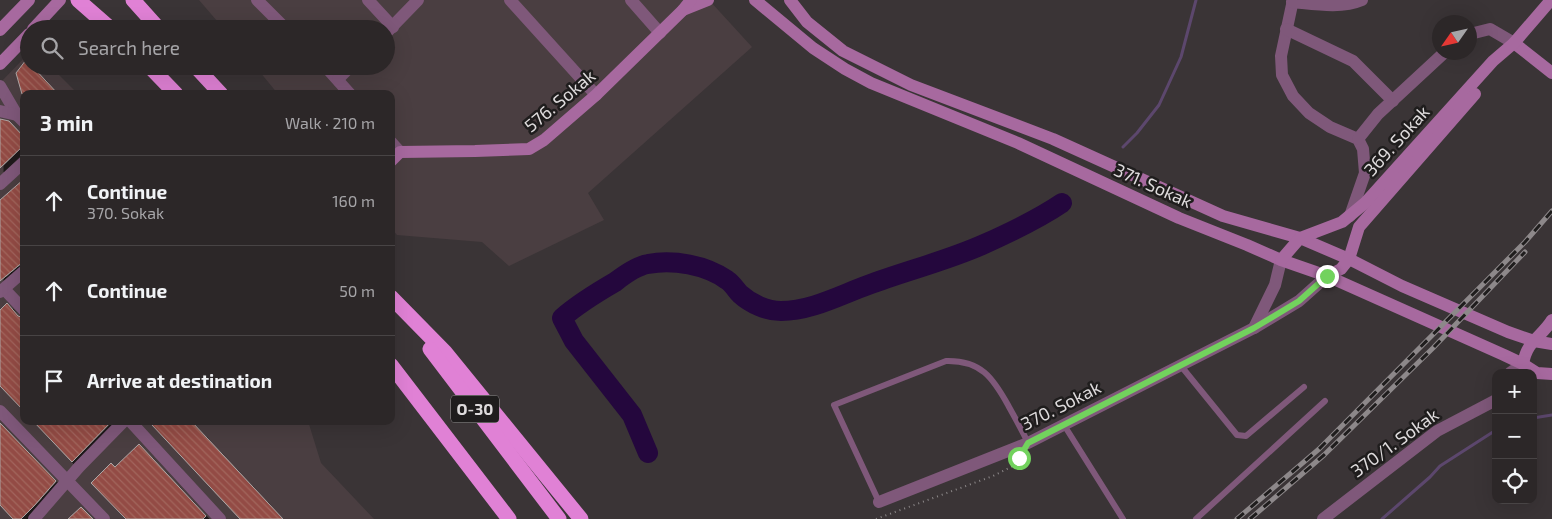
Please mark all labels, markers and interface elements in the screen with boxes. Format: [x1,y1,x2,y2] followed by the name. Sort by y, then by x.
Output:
[1432,15,1477,60] north arrow
[20,20,395,75] search box
[38,34,66,62] icon: search
[78,36,180,59] text: Search here
[519,64,599,136] street label: 576. Sokak
[1359,101,1434,180] street label: 369. Sokak
[40,110,93,135] text: 3 min
[285,113,375,132] text: Walk · 210 m
[1111,158,1196,212] street label: 371. Sokak
[87,180,167,203] text: Continue
[40,187,68,215] icon: ahead
[332,191,375,210] text: 160 m
[87,203,164,222] text: 370. Sokak
[1316,265,1339,288] route end
[40,277,68,305] icon: ahead
[87,279,167,302] text: Continue
[339,281,375,300] text: 50 m
[40,367,68,395] icon: arrive
[87,369,272,392] text: Arrive at destination
[1492,369,1537,504] map controls
[1492,369,1537,414] button: +
[1017,376,1104,435] street label: 370. Sokak
[451,396,499,422] road number: O-30
[1346,403,1443,481] street label: 370/1. Sokak
[1492,414,1537,459] button: −
[1008,447,1031,470] route start
[1492,459,1537,504] button: locate

